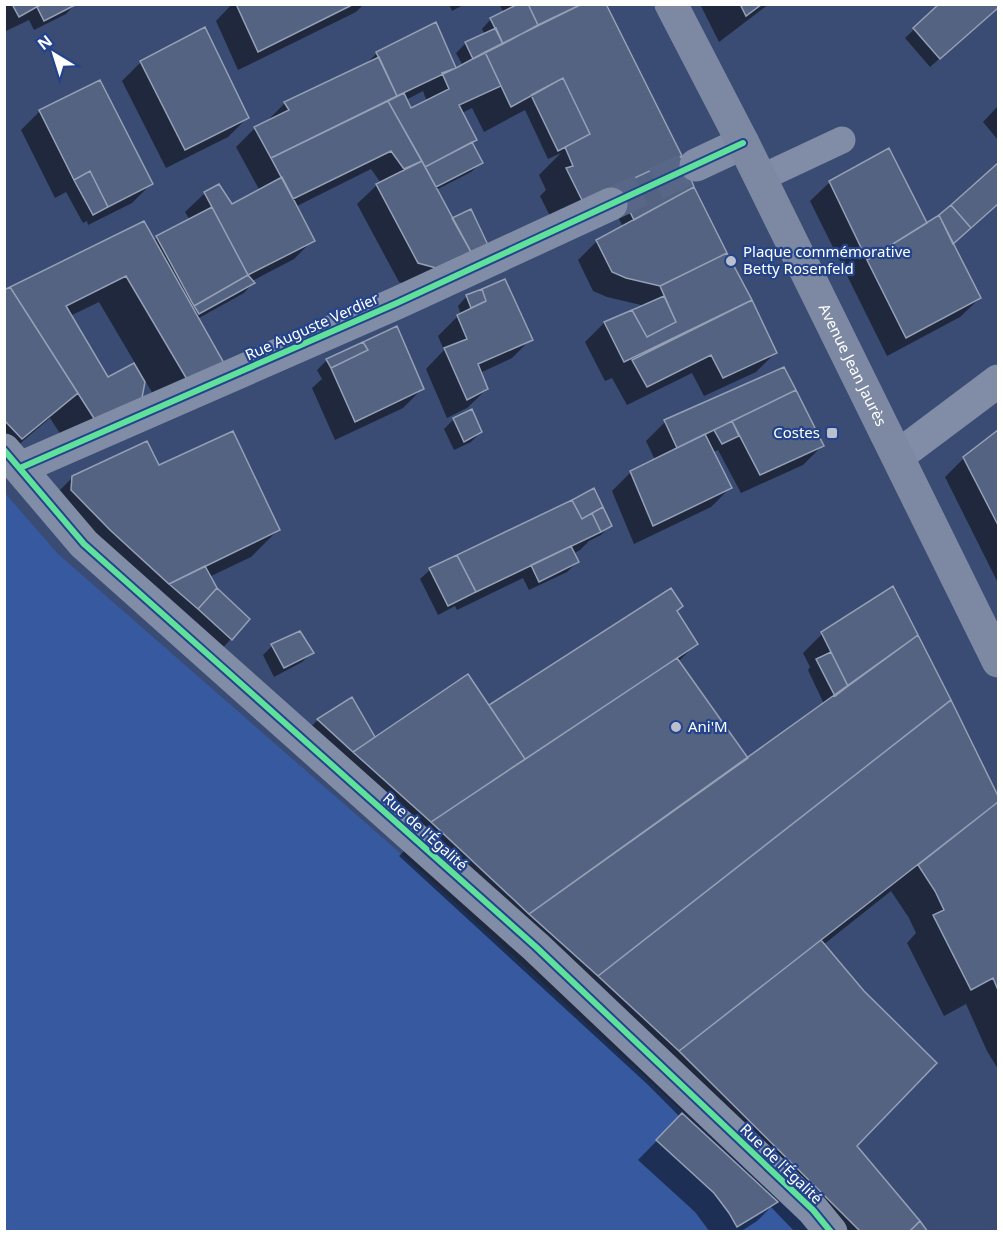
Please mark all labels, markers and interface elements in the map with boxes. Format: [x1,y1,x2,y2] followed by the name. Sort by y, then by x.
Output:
[24,24,84,84] north arrow
[33,30,57,55] text: N
[743,241,911,278] place label: Plaque commémorative Betty Rosenfeld
[724,254,738,268] marker: Plaque commémorative Betty Rosenfeld
[242,288,381,365] street label: Rue Auguste Verdier
[815,300,892,429] street label: Avenue Jean Jaurès
[773,422,820,442] place label: Costes
[825,426,839,440] marker: Costes
[688,716,728,736] place label: Ani'M
[669,720,683,734] marker: Ani'M
[379,788,472,875] street label: Rue de l'Égalité
[736,1119,827,1208] street label: Rue de l'Égalité

